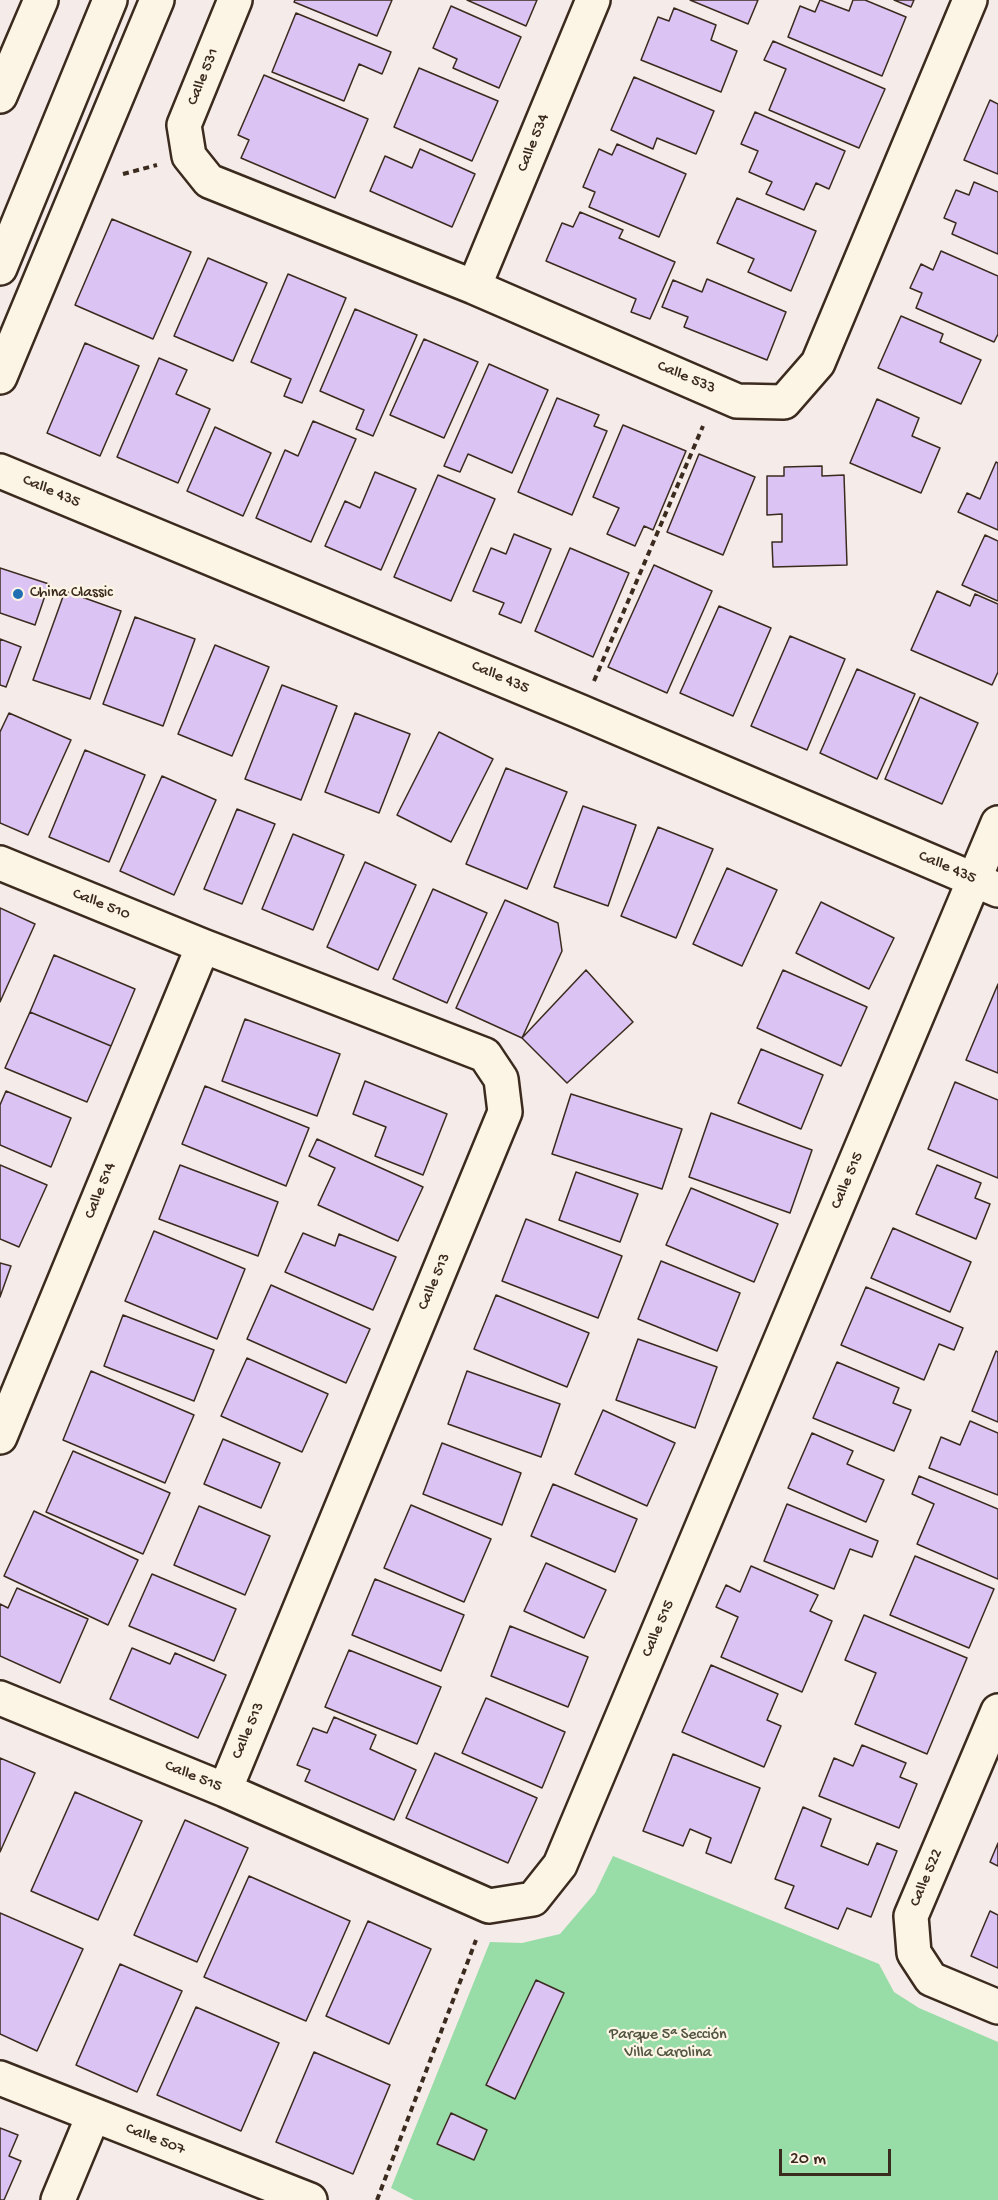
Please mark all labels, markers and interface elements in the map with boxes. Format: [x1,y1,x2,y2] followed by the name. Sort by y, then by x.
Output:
[184,46,224,108] street label: Calle 531
[514,111,554,175] street label: Calle 534
[654,357,718,399] street label: Calle 533
[19,471,83,513] street label: Calle 435
[30,584,113,604] place label: China Classic
[11,587,25,601] marker: China Classic
[468,657,532,699] street label: Calle 435
[915,847,979,889] street label: Calle 435
[69,885,133,925] street label: Calle 510
[827,1150,869,1212] street label: Calle 515
[81,1160,121,1222] street label: Calle 514
[414,1251,456,1313] street label: Calle 513
[638,1598,680,1660] street label: Calle 515
[228,1700,270,1762] street label: Calle 513
[162,1757,224,1797] street label: Calle 515
[906,1846,948,1910] street label: Calle 522
[609,2026,727,2064] park label: Parque 5ª Sección Villa Carolina
[122,2120,188,2160] street label: Calle 507
[782,2137,894,2175] scale bar
[790,2149,826,2170] text: 20 m

